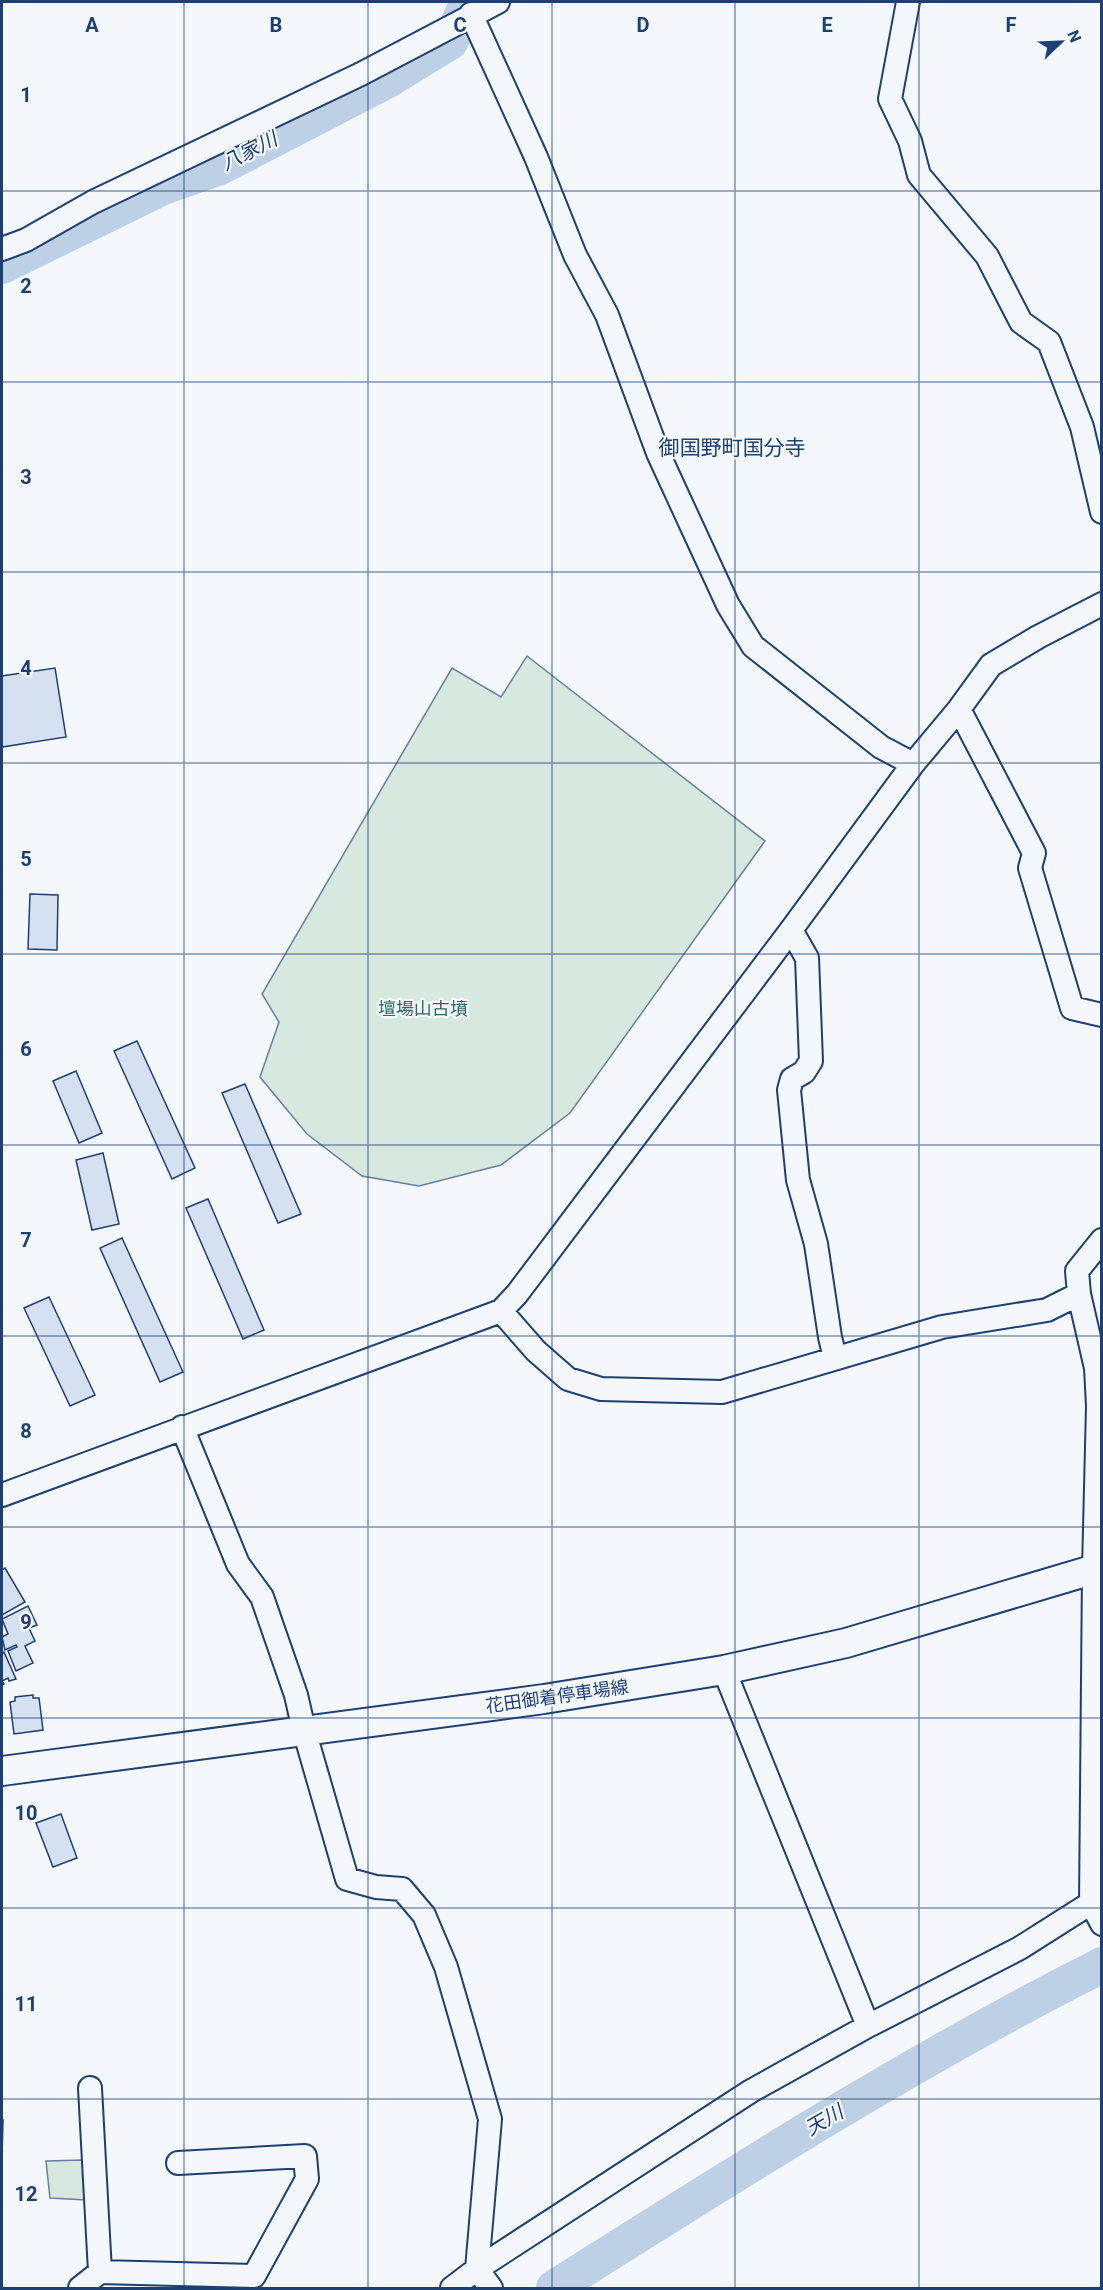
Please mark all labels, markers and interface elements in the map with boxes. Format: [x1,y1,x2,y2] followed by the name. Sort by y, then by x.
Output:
[1031,12,1091,72] north arrow
[85,13,99,37] text: A
[270,13,282,37] text: B
[453,13,467,37] text: C
[637,13,650,37] text: D
[821,13,833,37] text: E
[1006,13,1017,37] text: F
[1063,27,1085,45] text: N
[20,83,32,107] text: 1
[217,126,283,175] water label: 八家川
[20,274,32,298] text: 2
[659,436,806,460] district label: 御国野町国分寺
[20,465,32,489] text: 3
[20,656,32,680] text: 4
[20,847,32,871] text: 5
[378,998,468,1019] park label: 壇場山古墳
[20,1037,32,1061] text: 6
[20,1228,32,1252] text: 7
[20,1419,32,1443] text: 8
[20,1610,32,1634] text: 9
[484,1676,630,1716] street label: 花田御着停車場線
[15,1801,37,1825] text: 10
[15,1992,37,2016] text: 11
[801,2099,849,2140] water label: 天川
[15,2182,37,2206] text: 12

